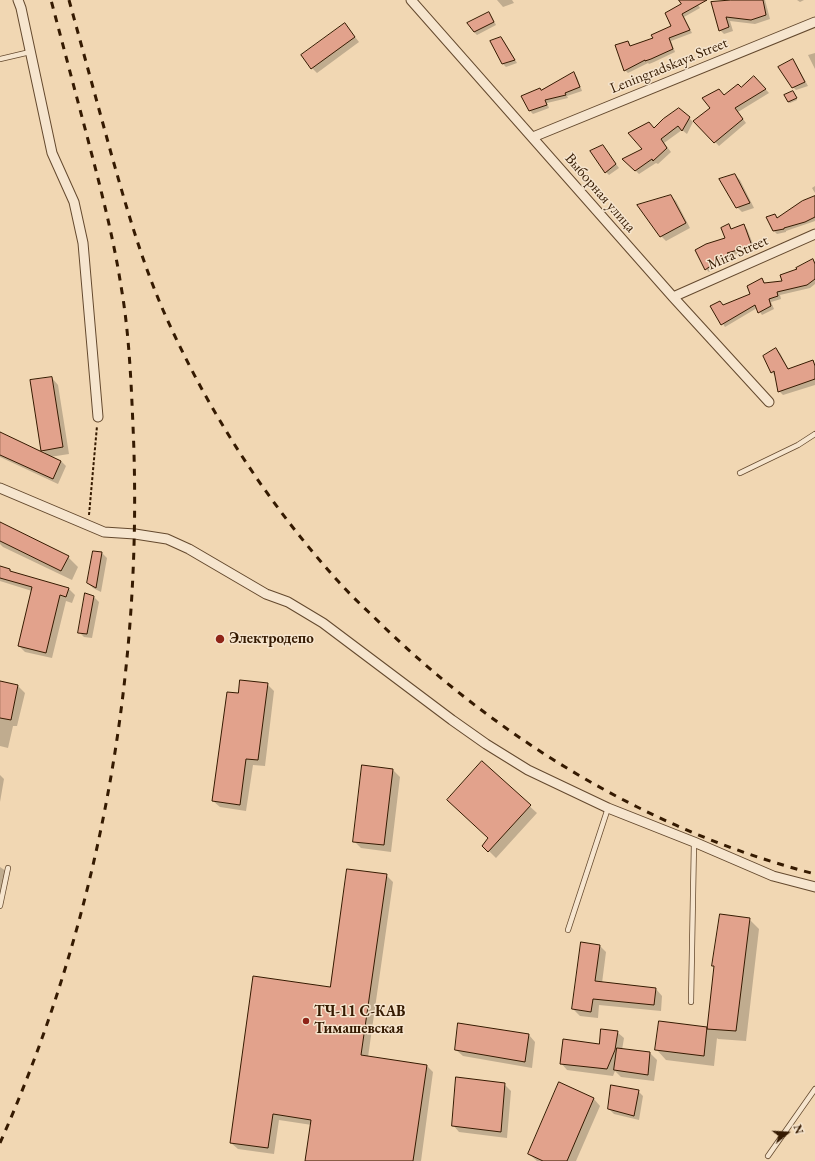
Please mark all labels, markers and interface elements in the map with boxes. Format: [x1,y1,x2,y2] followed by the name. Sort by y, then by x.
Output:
[608,34,730,98] street label: Leningradskaya Street
[561,150,639,236] street label: Выборная улица
[705,232,771,274] street label: Mira Street
[229,630,314,648] place label: Электродепо
[214,633,226,645] marker: Электродепо
[314,1003,405,1038] place label: ТЧ-11 С-КАВ Тимашевская
[301,1016,311,1026] marker: ТЧ-11 С-КАВ Тимашевская
[767,1113,807,1153] north arrow
[790,1123,806,1136] text: N

